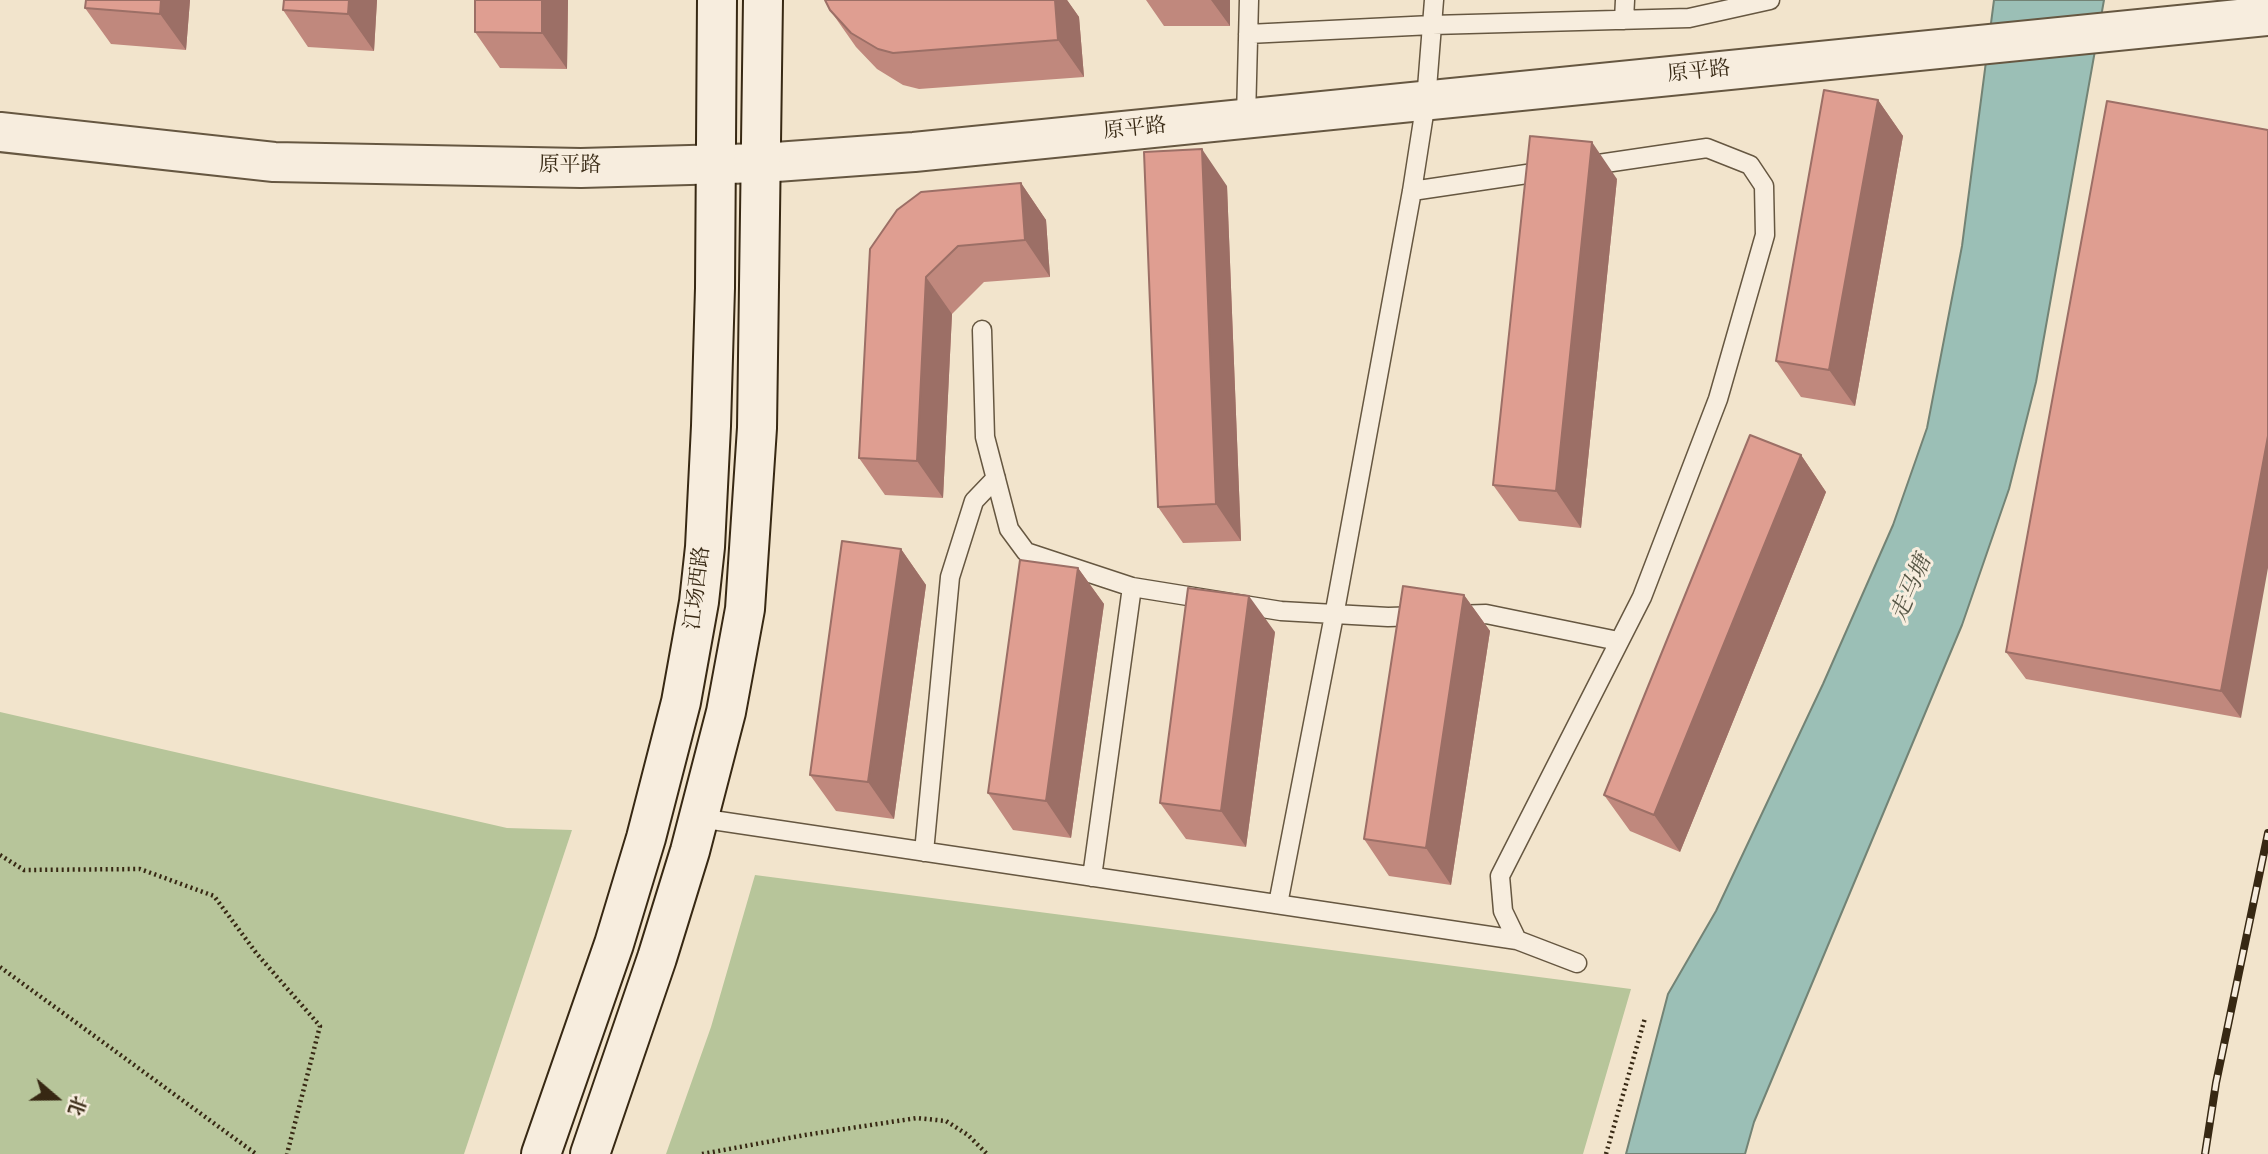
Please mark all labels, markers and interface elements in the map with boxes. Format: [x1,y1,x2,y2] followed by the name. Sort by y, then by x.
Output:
[1666,57,1732,89] street label: 原平路
[1102,114,1168,146] street label: 原平路
[539,154,601,180] street label: 原平路
[681,545,717,631] street label: 江场西路
[1887,552,1939,626] water label: 走马塘
[21,1063,91,1133] north arrow
[61,1092,90,1118] text: 北

